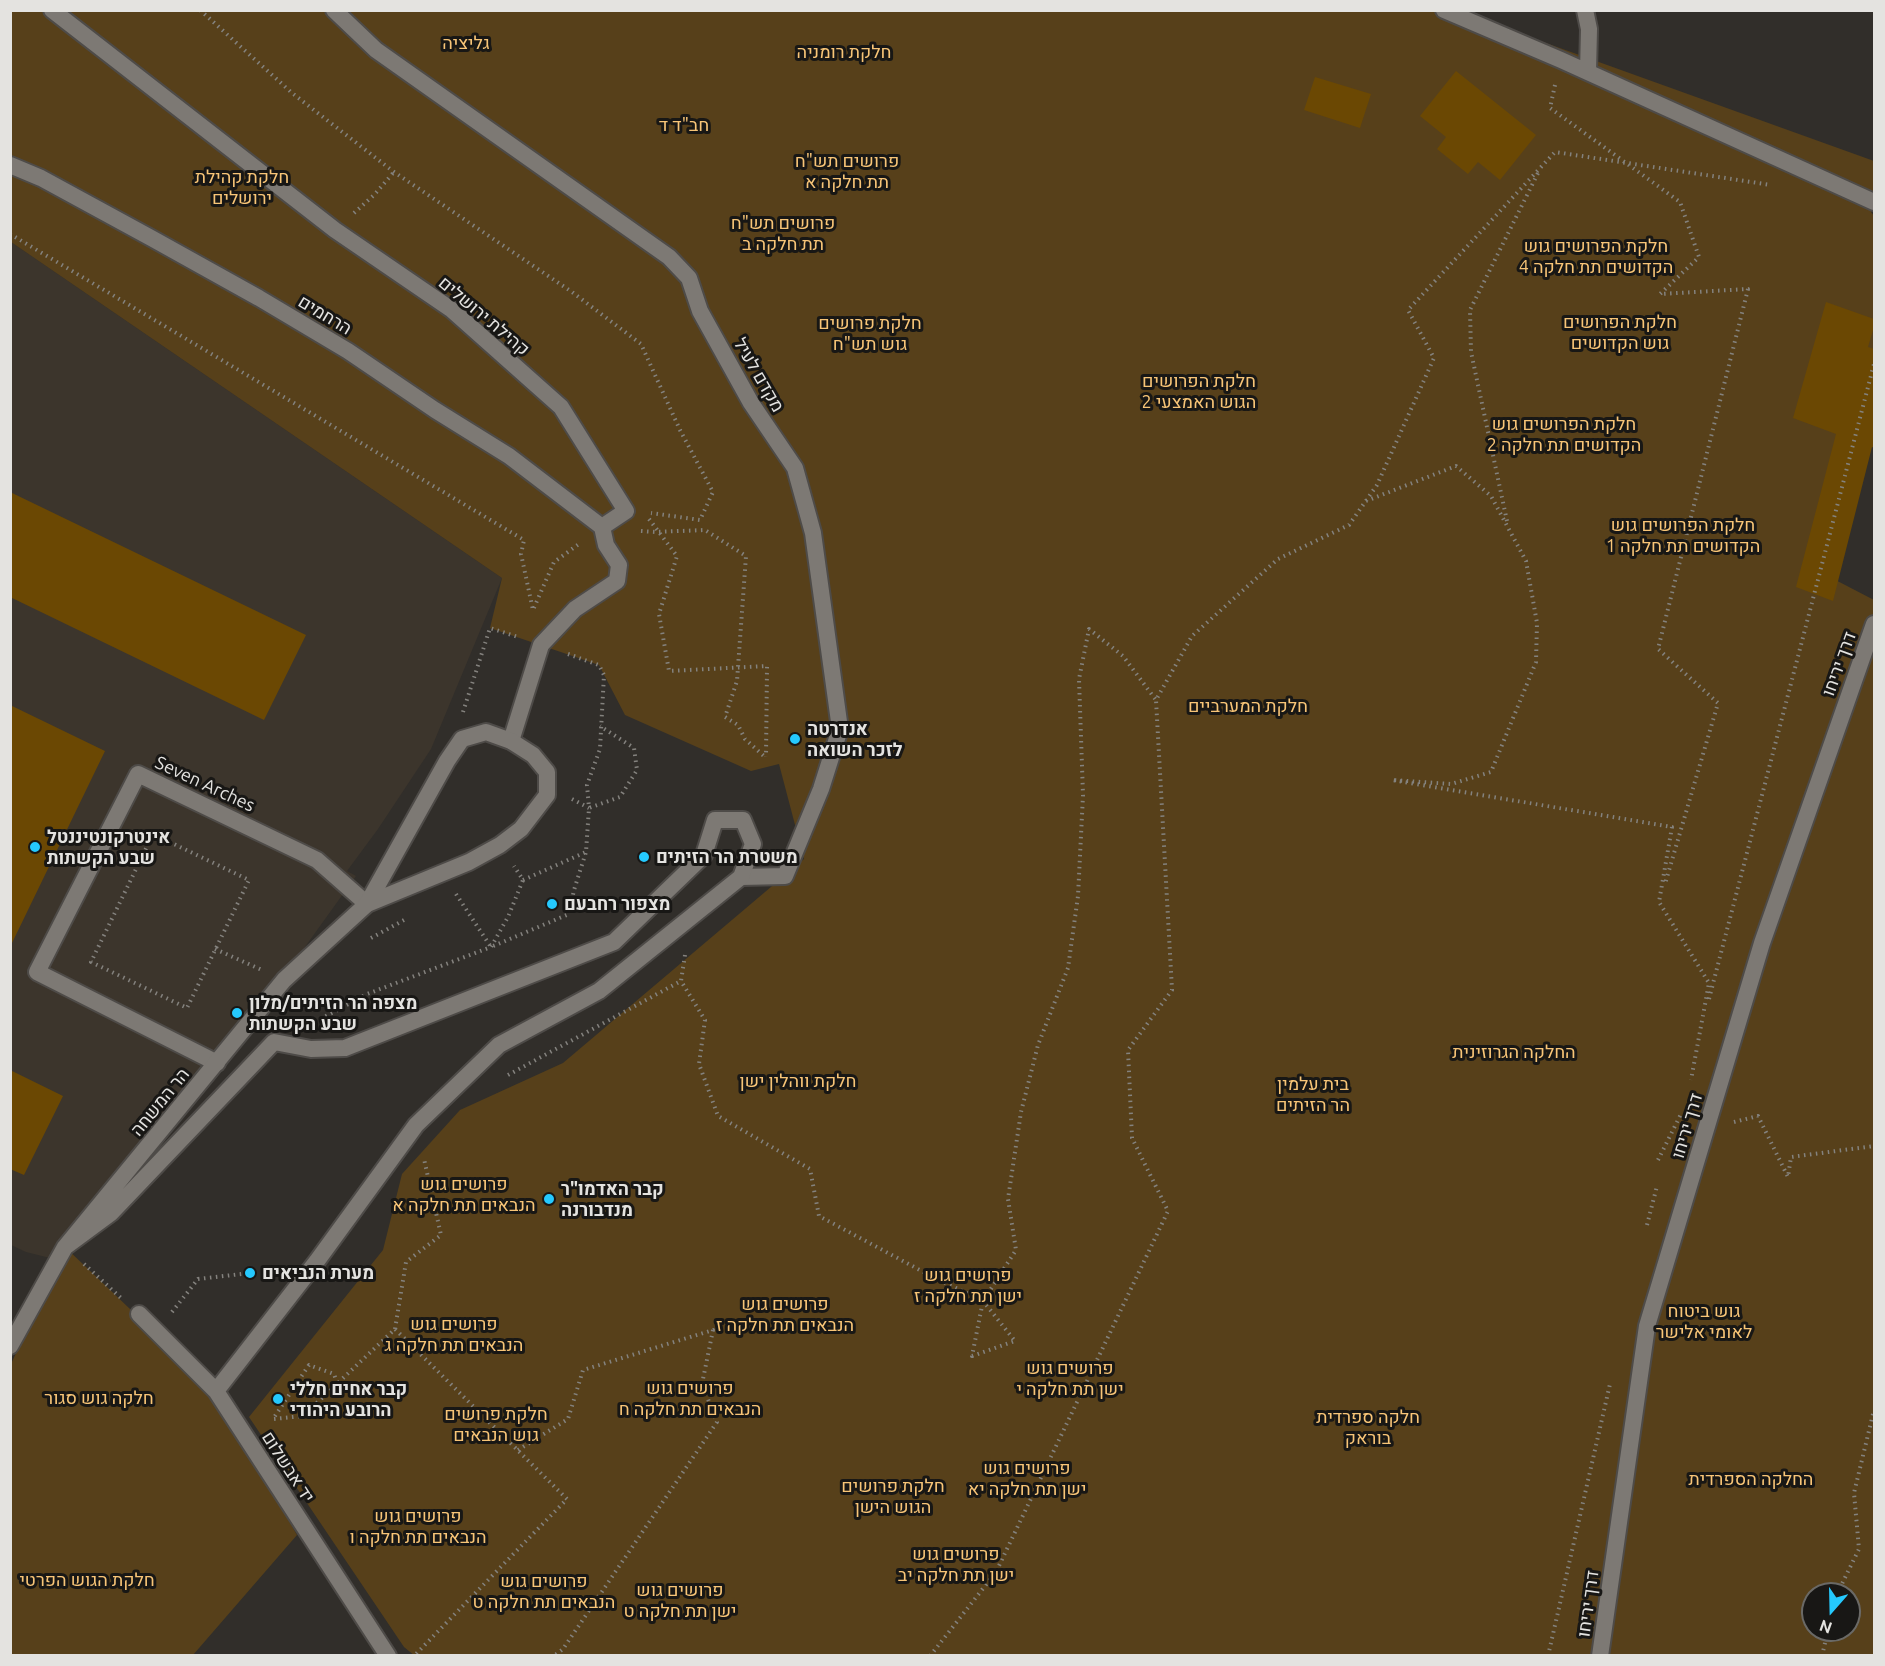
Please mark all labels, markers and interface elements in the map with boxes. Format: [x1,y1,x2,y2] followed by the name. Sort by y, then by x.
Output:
[442,32,490,54] park label: גליציה
[797,41,891,63] park label: חלקת רומניה
[659,114,709,136] park label: חב"ד ד
[795,150,899,192] park label: פרושים תש"ח תת חלקה א
[195,166,289,208] park label: חלקת קהילת ירושלים
[731,212,835,254] park label: פרושים תש"ח תת חלקה ב
[1519,235,1673,278] park label: חלקת הפרושים גוש הקדושים תת חלקה 4
[434,272,534,360] street label: קהילת ירושלים
[294,291,356,339] street label: הרחמים
[1563,311,1677,354] park label: חלקת הפרושים גוש הקדושים
[818,312,922,354] park label: חלקת פרושים גוש תש"ח
[729,334,789,416] street label: מקדם לעיל
[1142,370,1256,412] park label: חלקת הפרושים הגוש האמצעי 2
[1487,413,1641,456] park label: חלקת הפרושים גוש הקדושים תת חלקה 2
[1606,514,1760,556] park label: חלקת הפרושים גוש הקדושים תת חלקה 1
[1817,629,1861,699] street label: דרך יריחו
[1188,695,1308,717] park label: חלקת המערביים
[807,718,902,760] place label: אנדרטה לזכר השואה
[788,732,802,746] marker: אנדרטה לזכר השואה
[152,752,258,816] street label: Seven Arches
[47,826,170,868] place label: אינטרקונטיננטל שבע הקשתות
[28,840,42,854] marker: אינטרקונטיננטל שבע הקשתות
[656,846,798,868] place label: משטרת הר הזיתים
[637,850,651,864] marker: משטרת הר הזיתים
[564,893,670,915] place label: מצפור רחבעם
[545,897,559,911] marker: מצפור רחבעם
[249,992,418,1034] place label: מצפה הר הזיתים/מלון שבע הקשתות
[230,1006,244,1020] marker: מצפה הר הזיתים/מלון שבע הקשתות
[1452,1041,1576,1063] park label: החלקה הגרוזינית
[126,1064,194,1140] street label: הר המשחה
[740,1070,856,1092] park label: חלקת ווהלין ישן
[1276,1073,1350,1116] park label: בית עלמין הר הזיתים
[1667,1091,1707,1161] street label: דרך יריחו
[392,1173,536,1216] park label: פרושים גוש הנבאים תת חלקה א
[561,1178,664,1220] place label: קבר האדמו"ר מנדבורנה
[542,1192,556,1206] marker: קבר האדמו"ר מנדבורנה
[262,1262,374,1284] place label: מערת הנביאים
[914,1264,1022,1306] park label: פרושים גוש ישן תת חלקה ז
[243,1266,257,1280] marker: מערת הנביאים
[716,1293,854,1336] park label: פרושים גוש הנבאים תת חלקה ז
[1656,1300,1752,1342] park label: גוש ביטוח לאומי אלישר
[385,1313,523,1356] park label: פרושים גוש הנבאים תת חלקה ג
[1016,1357,1124,1400] park label: פרושים גוש ישן תת חלקה י
[619,1377,761,1420] park label: פרושים גוש הנבאים תת חלקה ח
[290,1378,407,1420] place label: קבר אחים חללי הרובע היהודי
[44,1387,154,1409] park label: חלקה גוש סגור
[271,1392,285,1406] marker: קבר אחים חללי הרובע היהודי
[444,1403,548,1446] park label: חלקת פרושים גוש הנבאים
[1316,1406,1420,1448] park label: חלקה ספרדית בוראק
[257,1427,319,1507] street label: יד אבשלום
[968,1457,1086,1500] park label: פרושים גוש ישן תת חלקה יא
[1689,1468,1813,1490] park label: החלקה הספרדית
[841,1475,945,1518] park label: חלקת פרושים הגוש הישן
[349,1505,487,1547] park label: פרושים גוש הנבאים תת חלקה ו
[898,1543,1014,1586] park label: פרושים גוש ישן תת חלקה יב
[19,1569,155,1591] park label: חלקת הגוש הפרטי
[1573,1569,1603,1639] street label: דרך יריחו
[473,1570,615,1612] park label: פרושים גוש הנבאים תת חלקה ט
[624,1579,736,1622] park label: פרושים גוש ישן תת חלקה ט
[1801,1582,1861,1642] north arrow
[1817,1617,1834,1638] text: N

